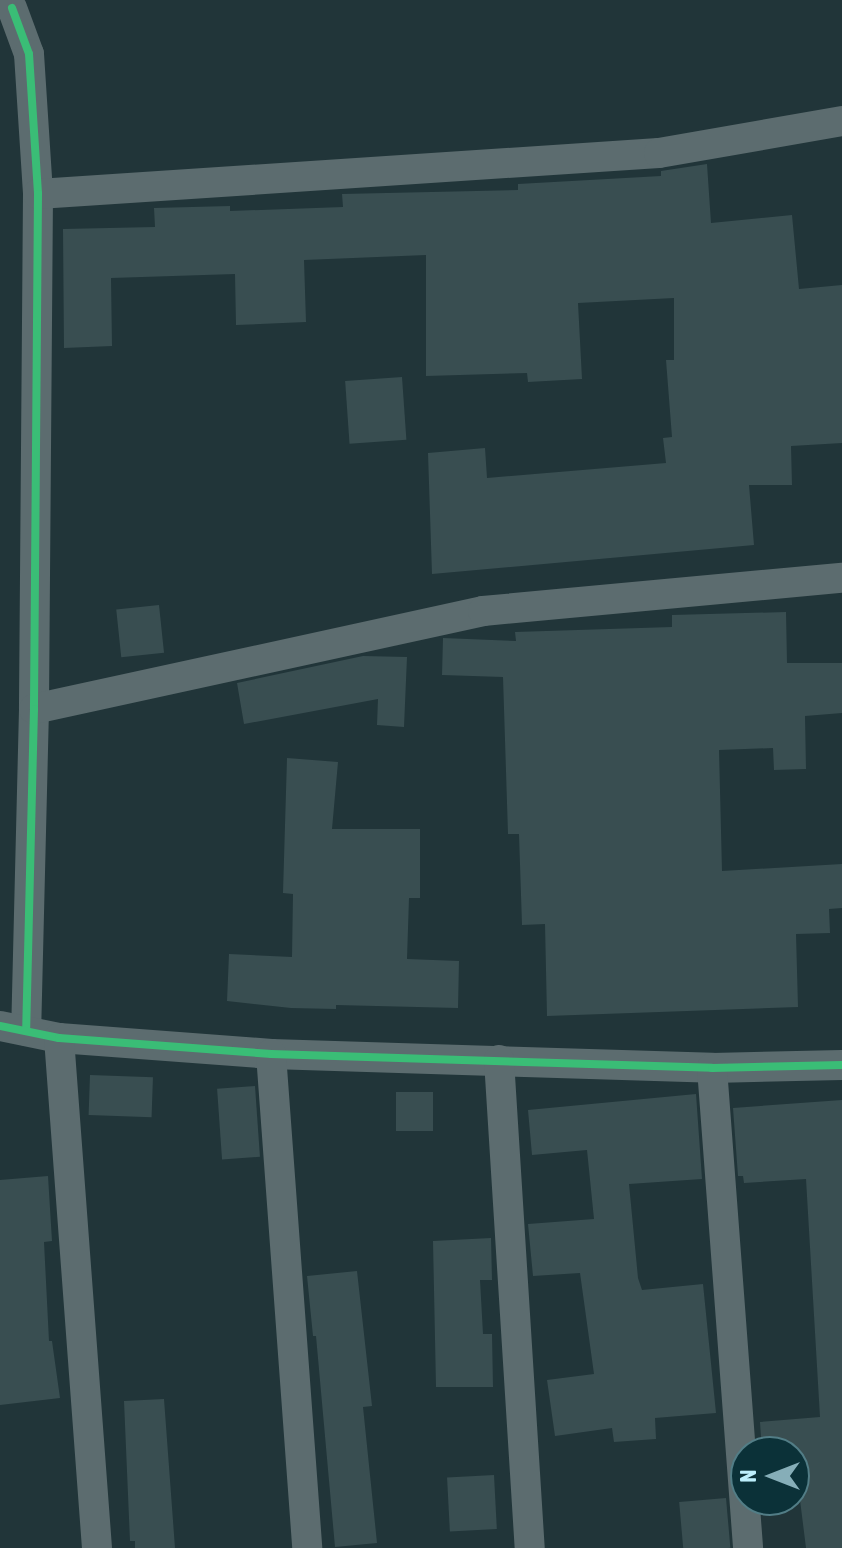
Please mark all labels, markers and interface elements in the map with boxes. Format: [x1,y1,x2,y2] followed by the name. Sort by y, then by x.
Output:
[730,1436,810,1516] north arrow
[735,1470,761,1483] text: N

